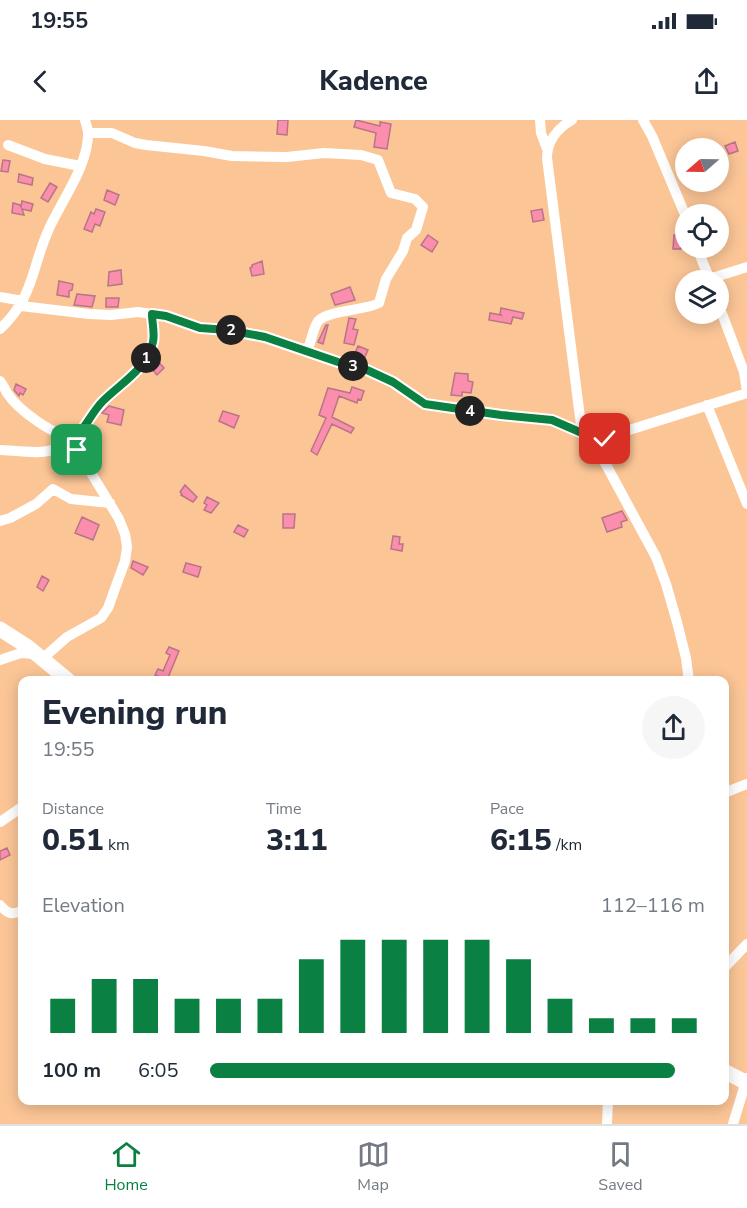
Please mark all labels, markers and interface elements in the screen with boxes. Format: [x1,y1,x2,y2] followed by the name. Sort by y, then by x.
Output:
[30,6,88,36] text: 19:55
[319,63,428,100] text: Kadence
[24,65,57,98] icon: back
[690,65,723,98] icon: share
[675,138,729,192] north arrow
[675,138,729,324] map controls
[675,204,729,258] button: locate
[675,270,729,324] button: layers
[216,315,246,345] pin: 2
[226,319,236,341] text: 2
[131,343,161,373] pin: 1
[141,347,151,369] text: 1
[338,351,368,381] pin: 3
[348,355,358,377] text: 3
[455,396,485,426] pin: 4
[465,400,475,422] text: 4
[579,413,630,464] pin
[588,422,621,455] icon: check
[51,424,102,475] pin
[60,433,93,466] icon: arrive
[42,691,227,736] text: Evening run
[642,696,705,759] button: share
[42,736,95,763] text: 19:55
[42,798,104,820] text: Distance
[266,798,302,820] text: Time
[490,798,524,820] text: Pace
[42,820,104,861] text: 0.51
[266,820,328,861] text: 3:11
[490,820,552,861] text: 6:15
[104,834,130,856] text: km
[552,834,582,856] text: /km
[42,892,125,919] text: Elevation
[601,892,705,919] text: 112–116 m
[42,1057,101,1084] text: 100 m
[138,1057,179,1084] text: 6:05
[104,1138,148,1196] tab: Home
[357,1138,390,1196] tab: Map
[598,1138,643,1196] tab: Saved

